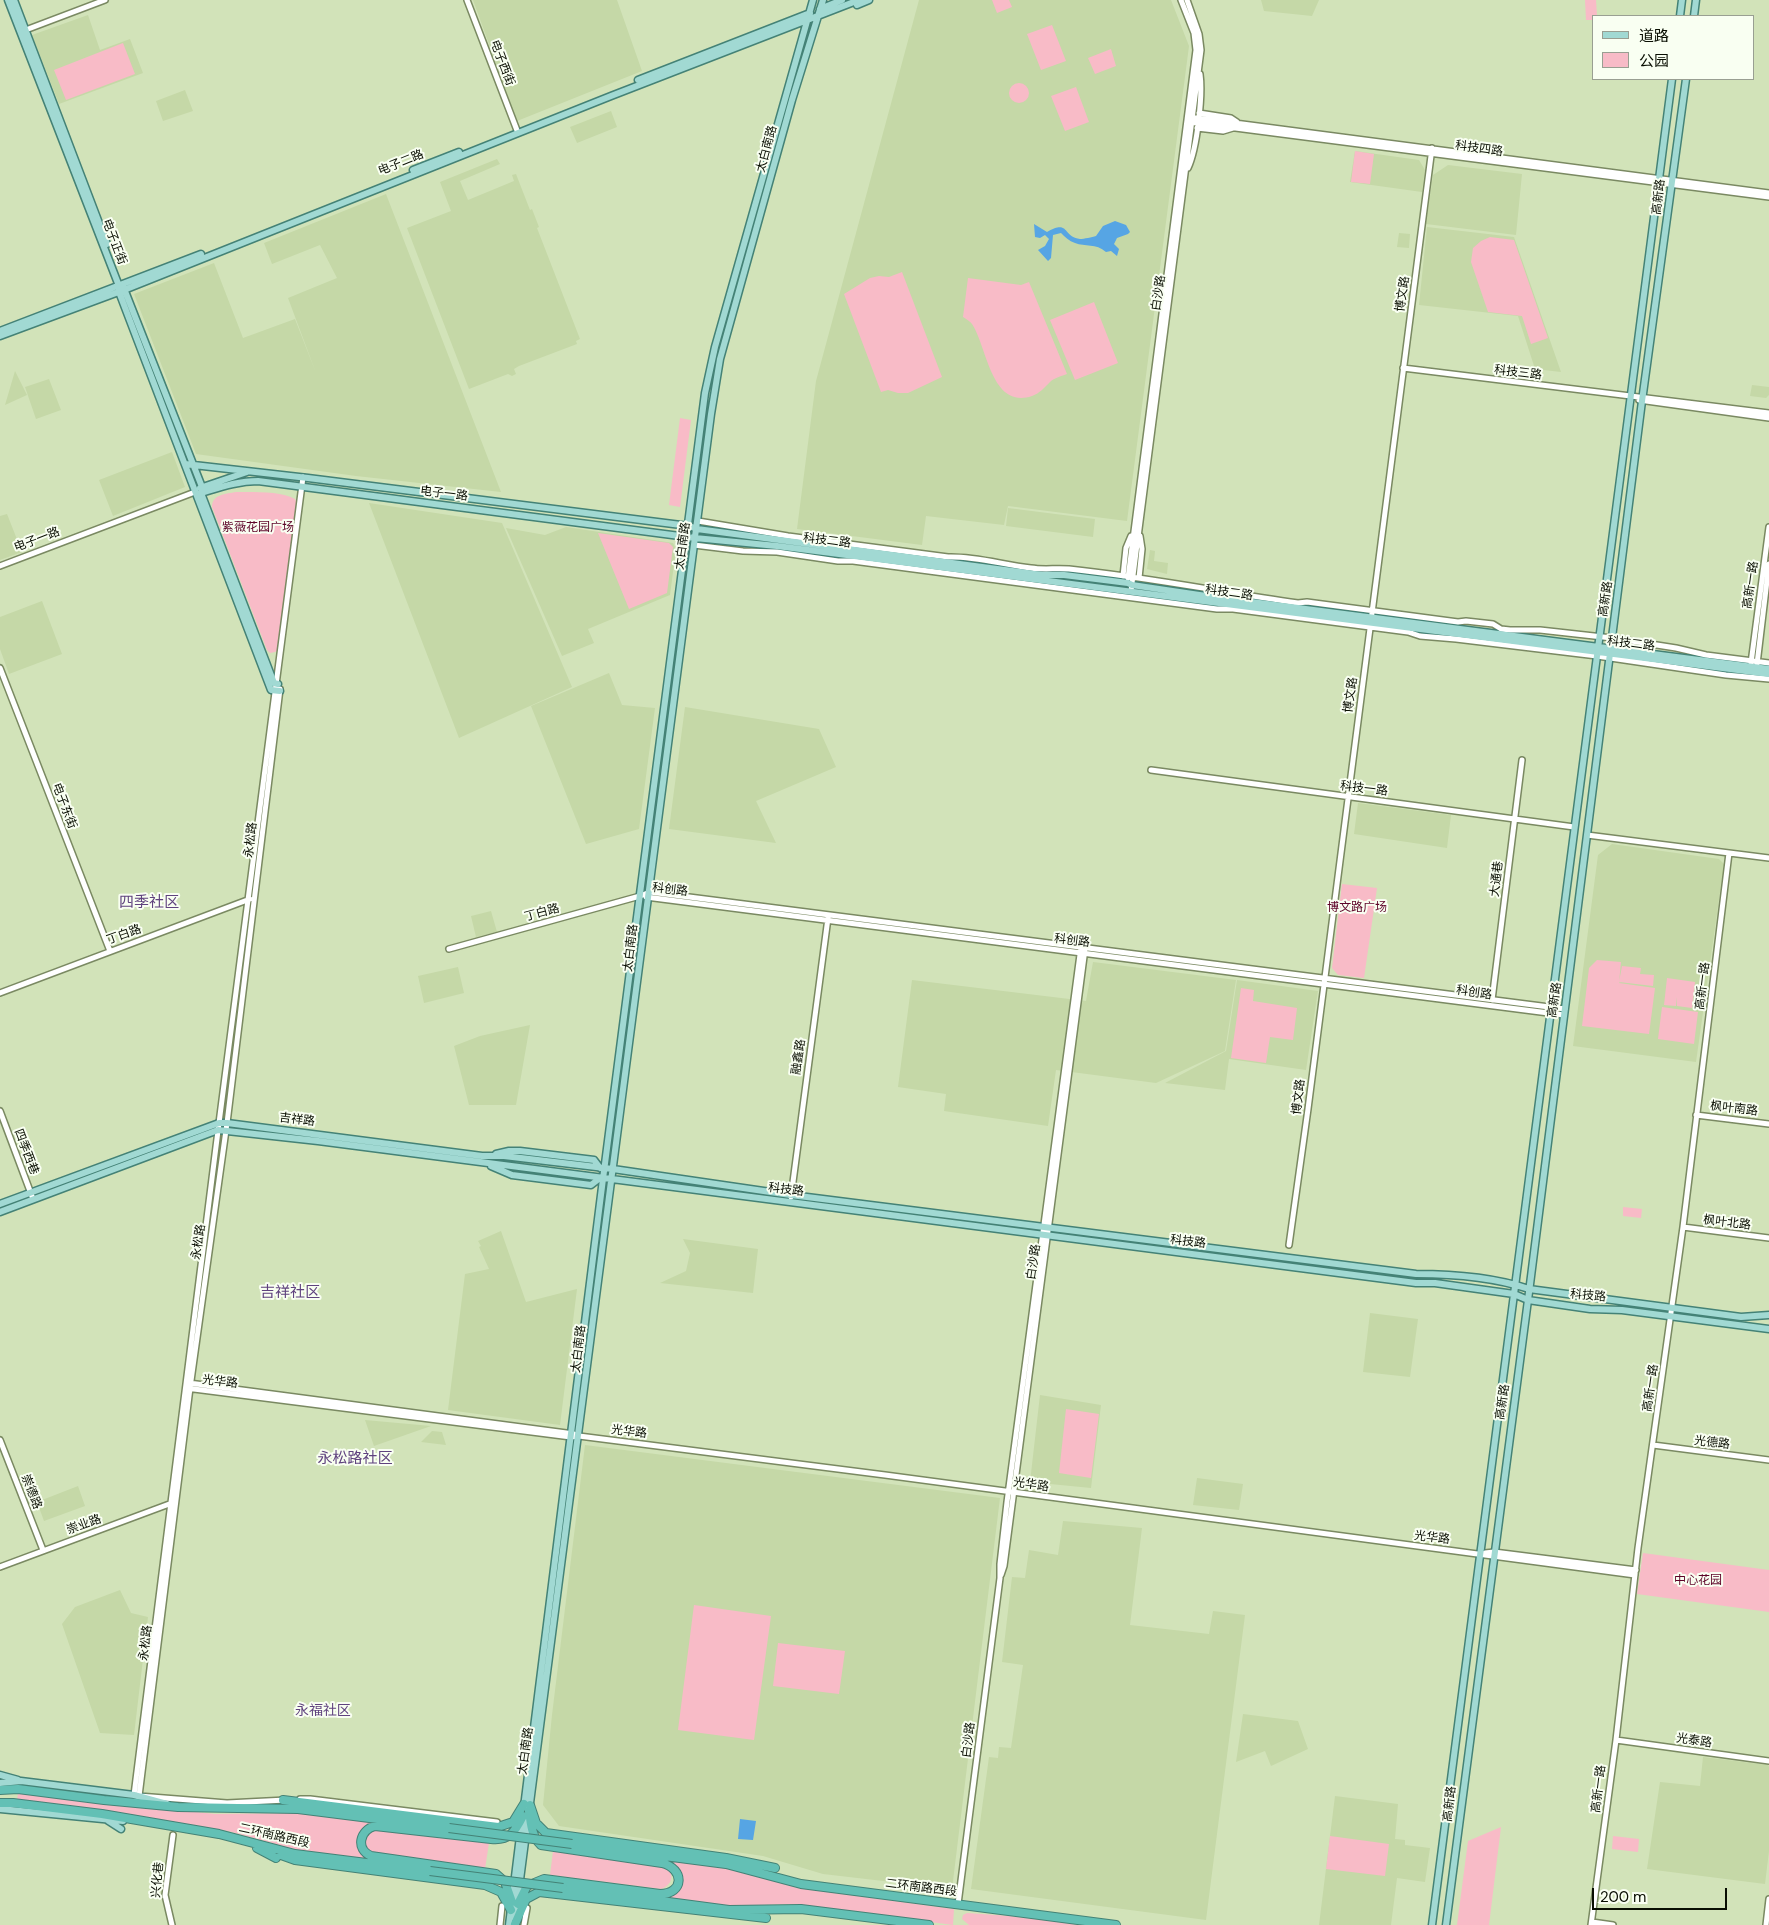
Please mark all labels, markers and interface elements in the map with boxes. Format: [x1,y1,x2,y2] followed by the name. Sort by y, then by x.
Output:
[1592,15,1754,80] legend
[1639,26,1669,46] text: 道路
[487,38,517,88] street label: 电子西街
[1639,51,1669,71] text: 公园
[754,124,780,174] street label: 太白南路
[1454,139,1504,159] street label: 科技四路
[376,147,426,179] street label: 电子二路
[1650,178,1668,216] street label: 高新路
[99,217,129,267] street label: 电子正街
[1149,274,1169,312] street label: 白沙路
[1393,275,1413,313] street label: 博文路
[1493,363,1543,383] street label: 科技三路
[419,484,469,504] street label: 电子一路
[222,521,294,535] park label: 紫薇花园广场
[673,521,693,571] street label: 太白南路
[12,525,62,555] street label: 电子一路
[802,531,852,551] street label: 科技二路
[1741,560,1761,610] street label: 高新一路
[1596,580,1616,618] street label: 高新路
[1204,583,1254,603] street label: 科技二路
[1606,634,1656,654] street label: 科技二路
[1341,676,1361,714] street label: 博文路
[1339,779,1389,799] street label: 科技一路
[49,781,79,831] street label: 电子东街
[242,821,260,859] street label: 永松路
[1488,860,1506,898] street label: 大通巷
[651,881,689,899] street label: 科创路
[119,894,179,912] district label: 四季社区
[523,901,561,925] street label: 丁白路
[1327,901,1387,915] park label: 博文路广场
[105,922,143,948] street label: 丁白路
[621,923,641,973] street label: 太白南路
[1053,932,1091,950] street label: 科创路
[1693,961,1713,1011] street label: 高新一路
[1545,981,1565,1019] street label: 高新路
[1455,983,1493,1003] street label: 科创路
[789,1038,809,1076] street label: 融鑫路
[1290,1078,1308,1116] street label: 博文路
[1709,1099,1759,1119] street label: 枫叶南路
[278,1111,316,1129] street label: 吉祥路
[11,1127,41,1177] street label: 四季西巷
[767,1181,805,1199] street label: 科技路
[1702,1213,1752,1233] street label: 枫叶北路
[189,1223,209,1261] street label: 永松路
[1169,1233,1207,1251] street label: 科技路
[1024,1243,1044,1281] street label: 白沙路
[260,1284,320,1302] district label: 吉祥社区
[1569,1287,1607,1305] street label: 科技路
[569,1324,589,1374] street label: 太白南路
[1641,1363,1661,1413] street label: 高新一路
[201,1373,239,1391] street label: 光华路
[1493,1383,1513,1421] street label: 高新路
[610,1423,648,1441] street label: 光华路
[1693,1434,1731,1452] street label: 光德路
[318,1450,392,1468] district label: 永松路社区
[18,1473,44,1511] street label: 崇德路
[1012,1475,1050,1495] street label: 光华路
[65,1512,103,1538] street label: 崇业路
[1413,1529,1451,1547] street label: 光华路
[1674,1574,1722,1588] park label: 中心花园
[137,1624,155,1662] street label: 永松路
[295,1703,351,1719] district label: 永福社区
[960,1721,978,1759] street label: 白沙路
[516,1726,536,1776] street label: 太白南路
[1675,1731,1713,1751] street label: 光泰路
[1589,1764,1609,1814] street label: 高新一路
[1441,1785,1459,1823] street label: 高新路
[237,1821,311,1851] street label: 二环南路西段
[149,1861,167,1899] street label: 兴化巷
[884,1876,958,1900] street label: 二环南路西段
[1594,1878,1729,1910] scale bar
[1600,1887,1646,1907] text: 200 m

